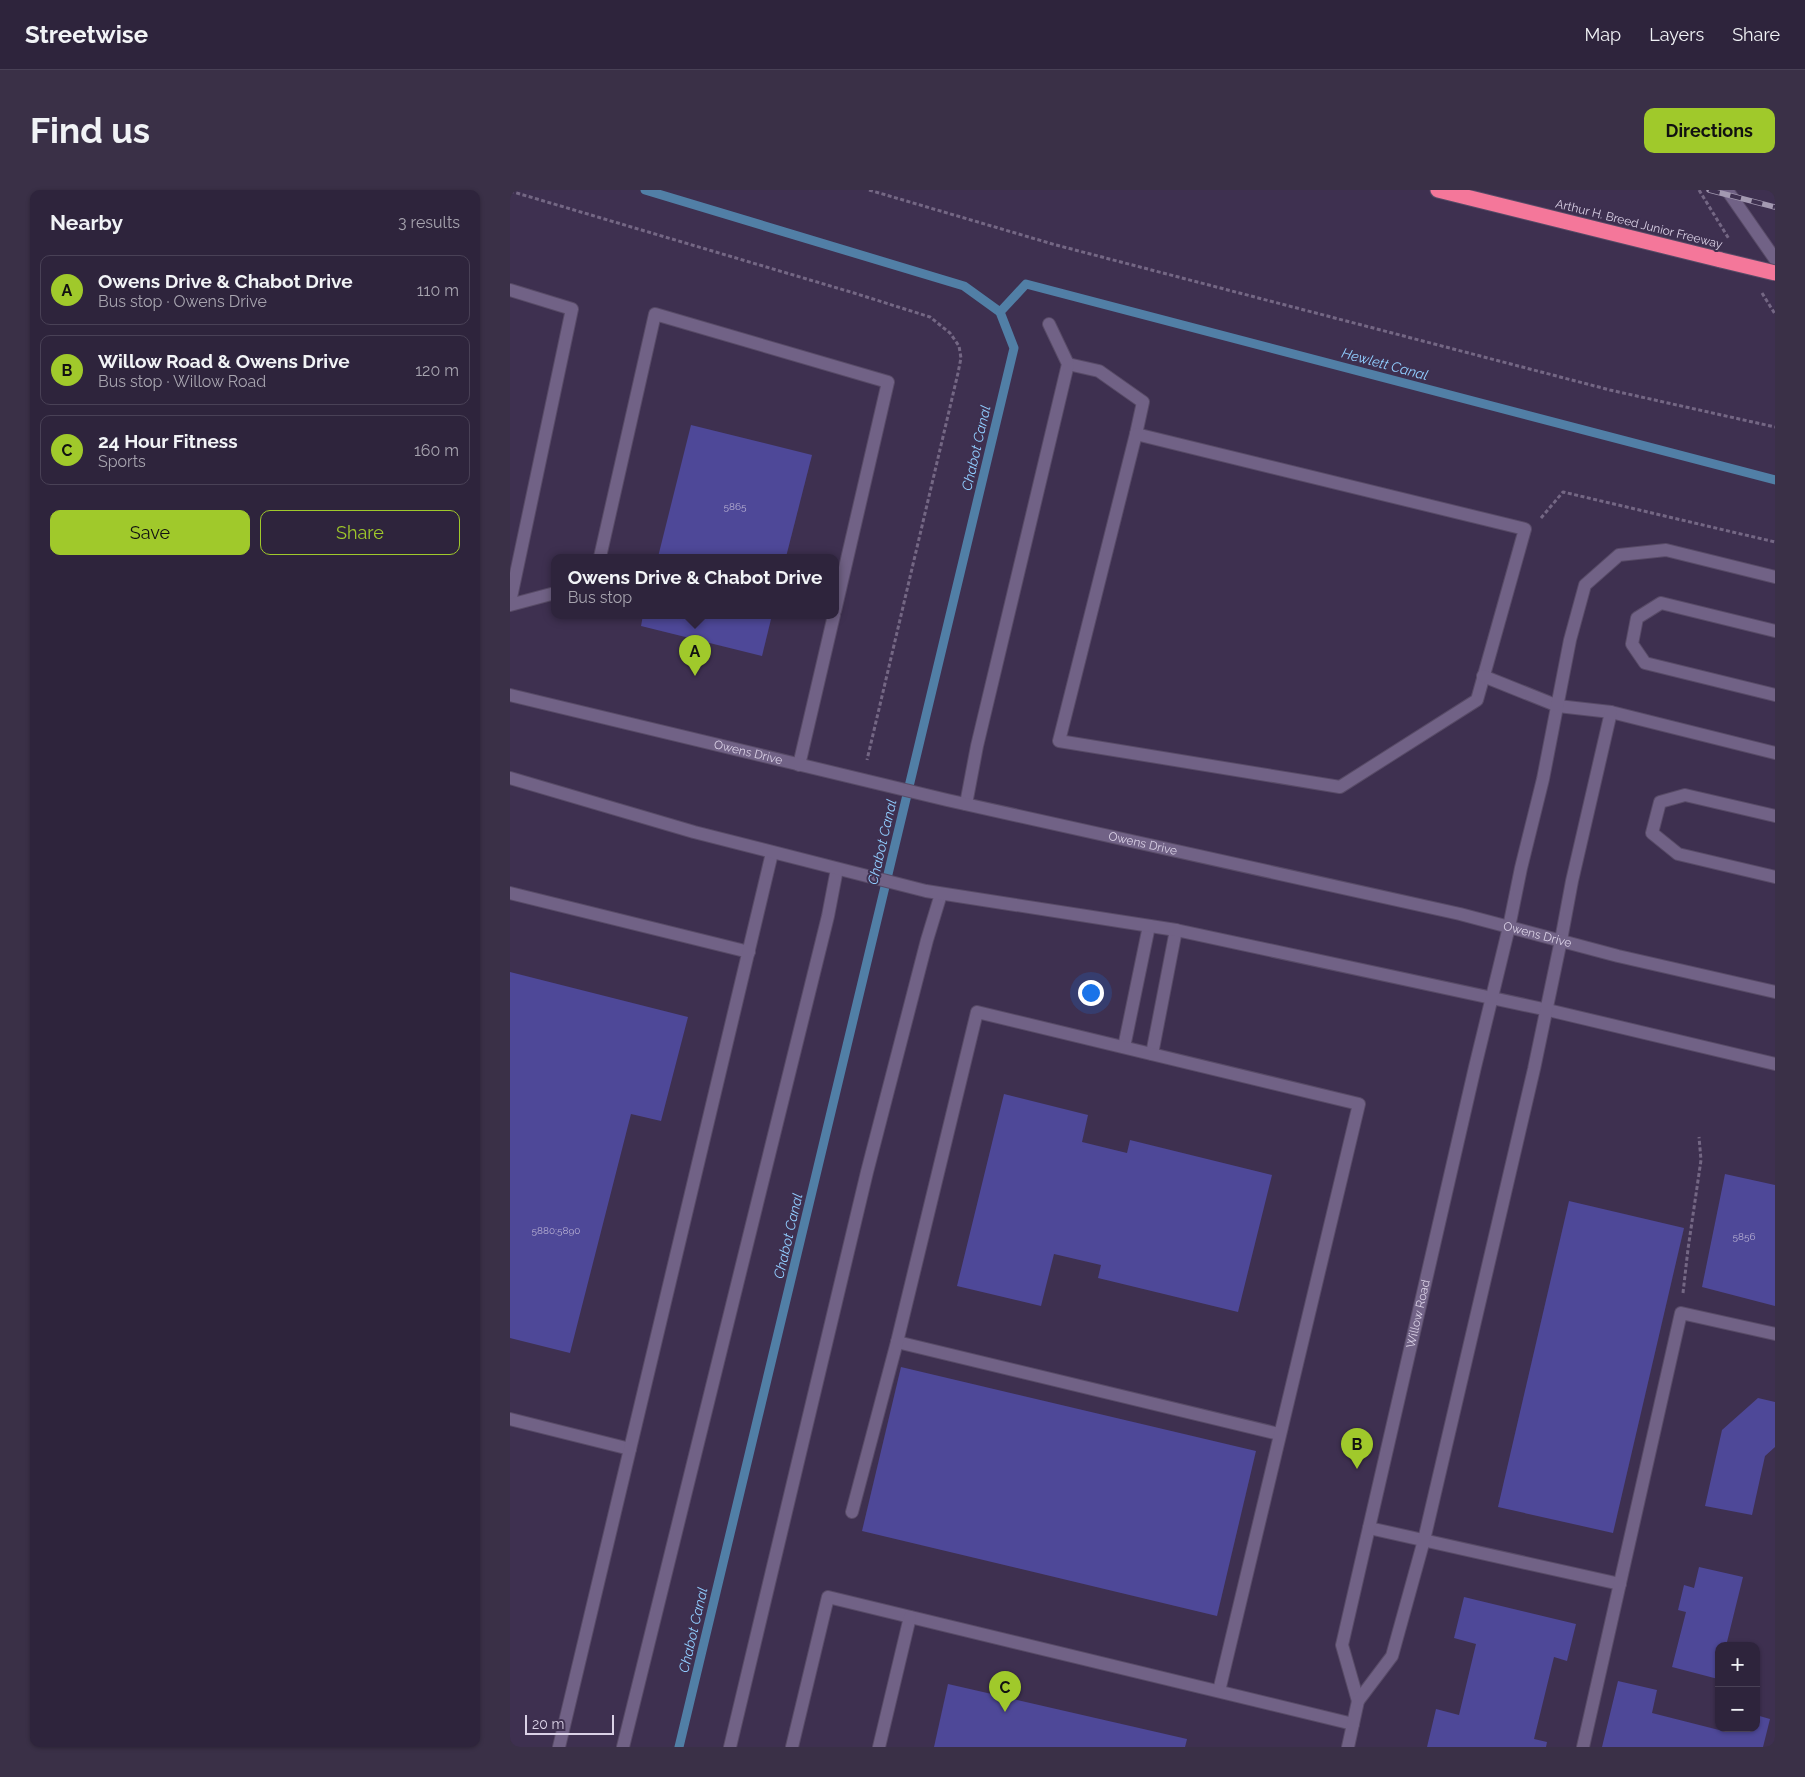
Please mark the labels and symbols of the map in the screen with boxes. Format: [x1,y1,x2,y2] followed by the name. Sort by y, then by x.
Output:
[1554,196,1724,252] street label: Arthur H. Breed Junior Freeway
[1340,345,1430,383] water label: Hewlett Canal
[958,404,994,492] water label: Chabot Canal
[724,501,747,512] house number: 5865
[679,635,711,676] pin: A
[712,737,784,767] street label: Owens Drive
[864,798,900,886] water label: Chabot Canal
[1107,829,1179,858] street label: Owens Drive
[1502,919,1573,950] street label: Owens Drive
[1078,980,1104,1006] your location
[770,1192,806,1280] water label: Chabot Canal
[532,1225,580,1236] house number: 5880;5890
[1733,1231,1755,1242] house number: 5856
[1404,1278,1433,1350] street label: Willow Road
[1341,1428,1373,1469] pin: B
[675,1586,711,1674] water label: Chabot Canal
[989,1671,1021,1712] pin: C
[525,1712,614,1735] scale bar

